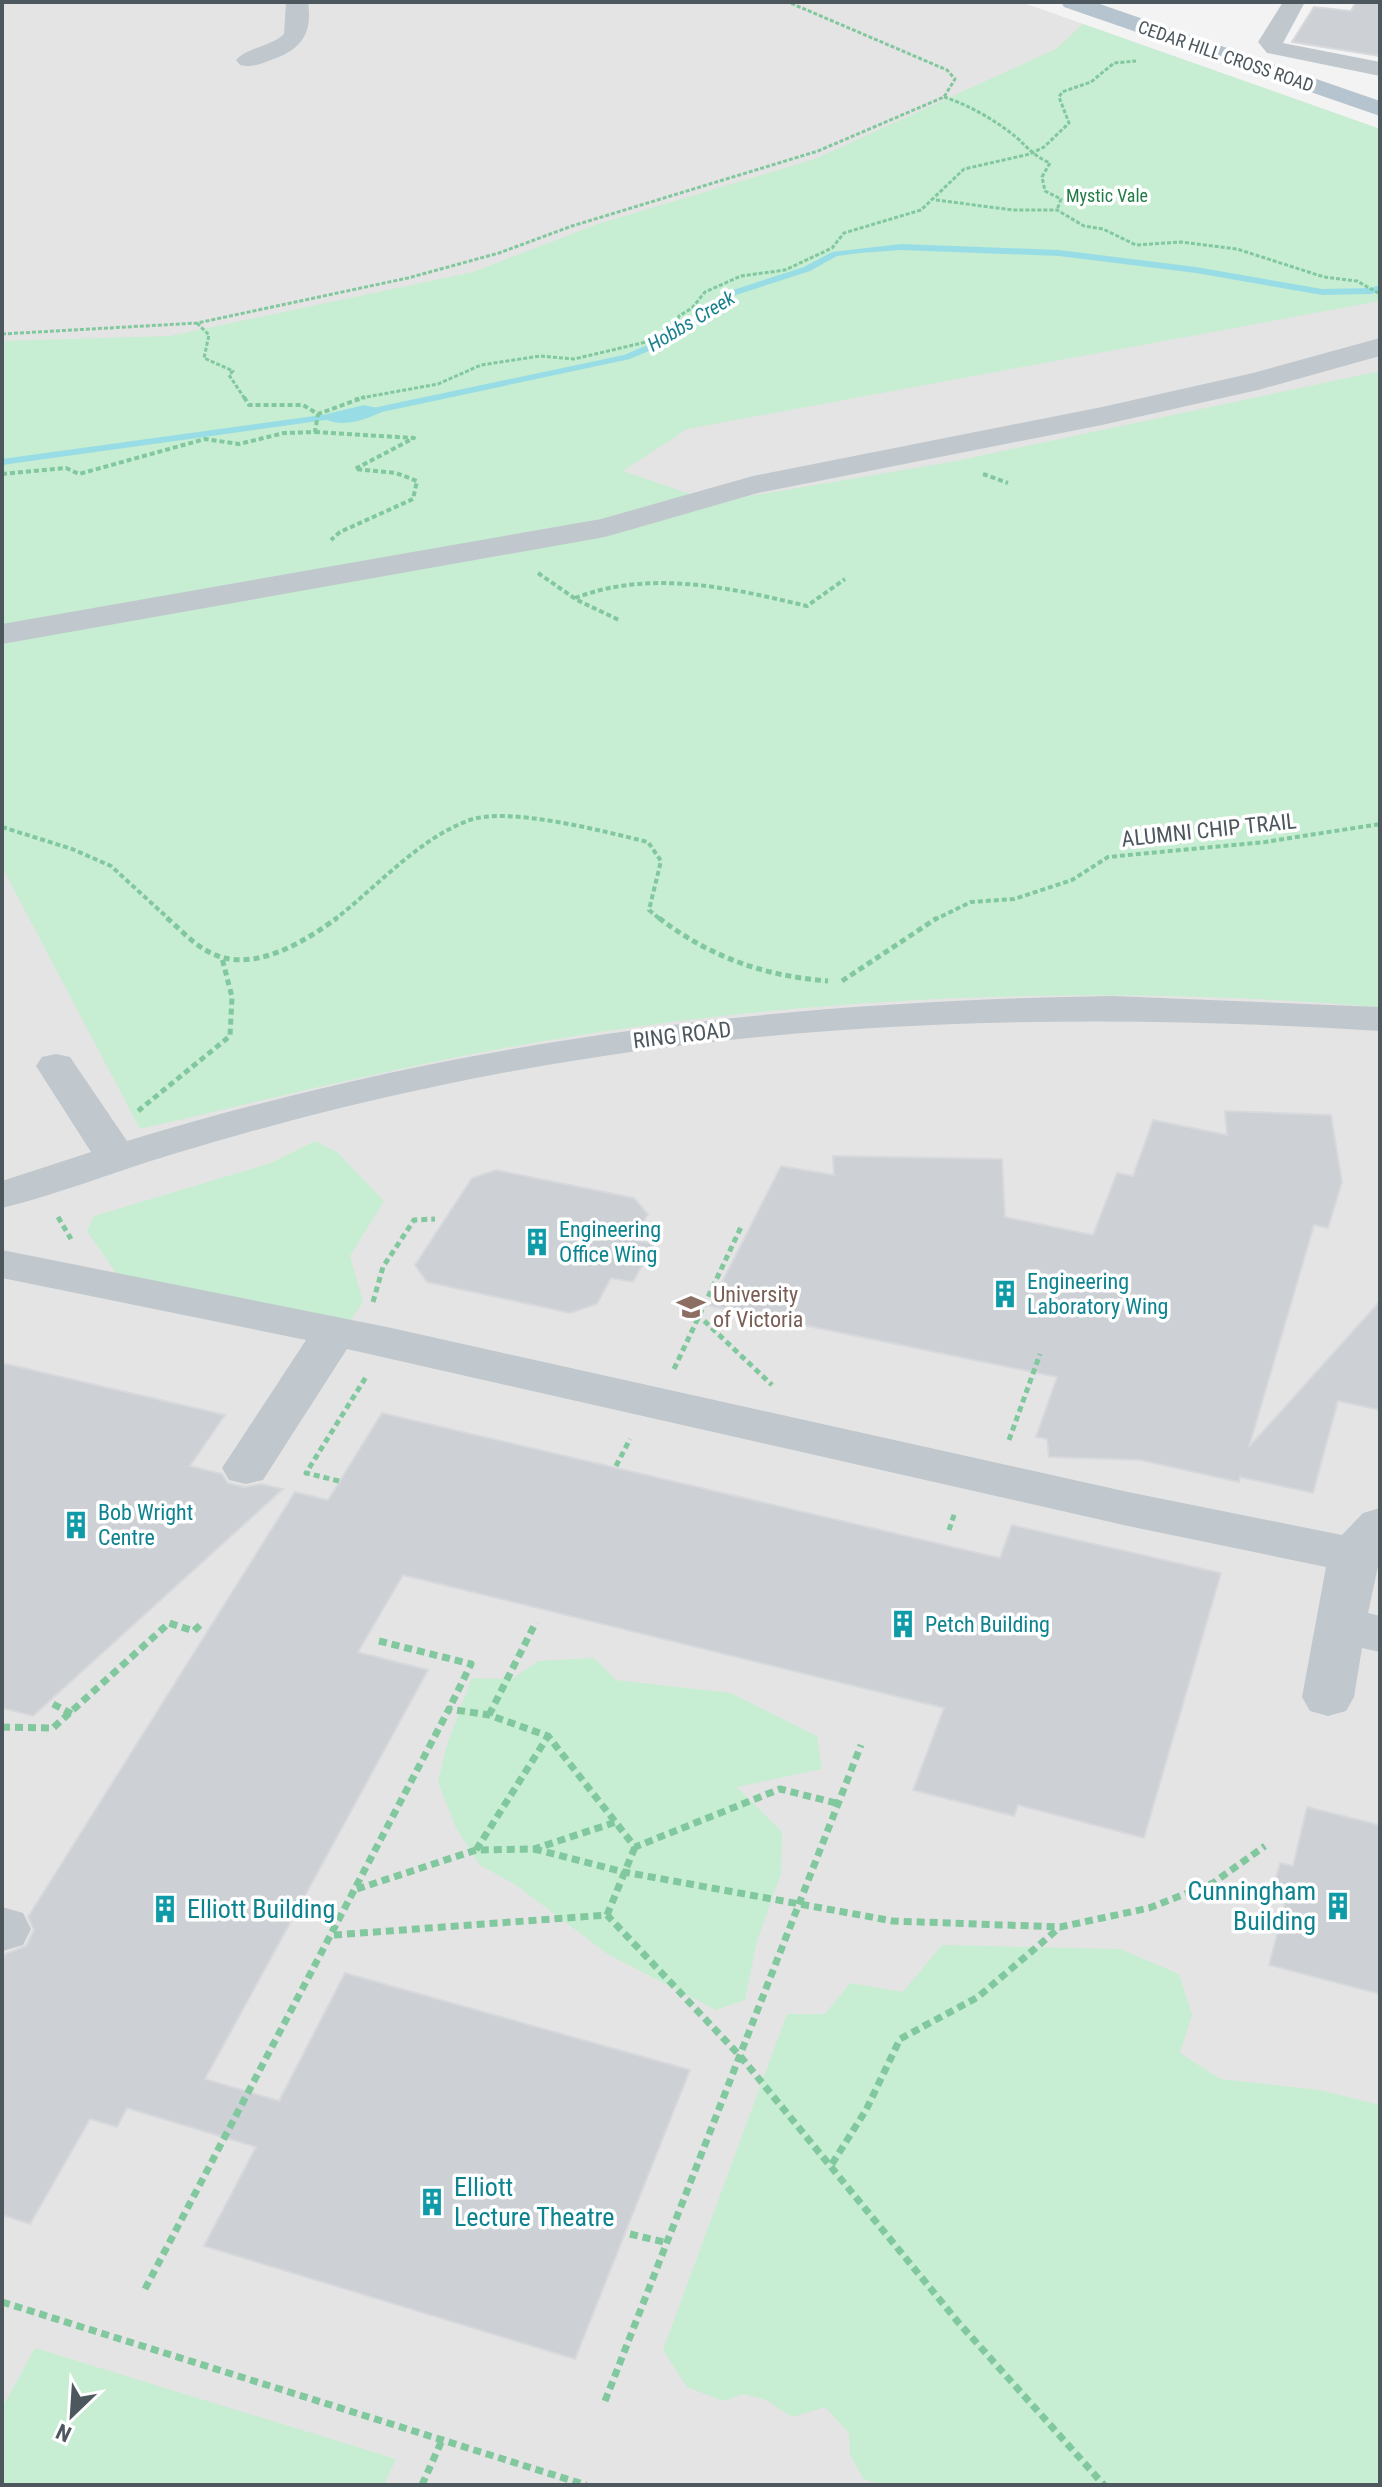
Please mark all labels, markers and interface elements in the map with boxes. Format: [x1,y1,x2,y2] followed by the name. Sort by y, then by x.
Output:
[1135,16,1317,96] street label: CEDAR HILL CROSS ROAD
[1066,185,1148,206] park label: Mystic Vale
[643,285,740,357] water label: Hobbs Creek
[1120,808,1298,852] street label: ALUMNI CHIP TRAIL
[631,1017,733,1053] street label: RING ROAD
[559,1217,661,1267] place label: Engineering Office Wing
[522,1227,552,1257] building icon: Engineering Office Wing
[1027,1269,1168,1319] place label: Engineering Laboratory Wing
[990,1279,1020,1309] building icon: Engineering Laboratory Wing
[713,1282,803,1332] place label: University of Victoria
[676,1292,706,1322] school or university icon: University of Victoria
[98,1500,193,1550] place label: Bob Wright Centre
[61,1510,91,1540] building icon: Bob Wright Centre
[888,1609,918,1639] building icon: Petch Building
[925,1612,1050,1637] place label: Petch Building
[1188,1876,1316,1936] place label: Cunningham Building
[1323,1891,1353,1921] building icon: Cunningham Building
[150,1894,180,1924] building icon: Elliott Building
[187,1894,335,1924] place label: Elliott Building
[454,2172,614,2232] place label: Elliott Lecture Theatre
[417,2187,447,2217] building icon: Elliott Lecture Theatre
[32,2375,112,2455] north arrow
[52,2418,75,2447] text: N

